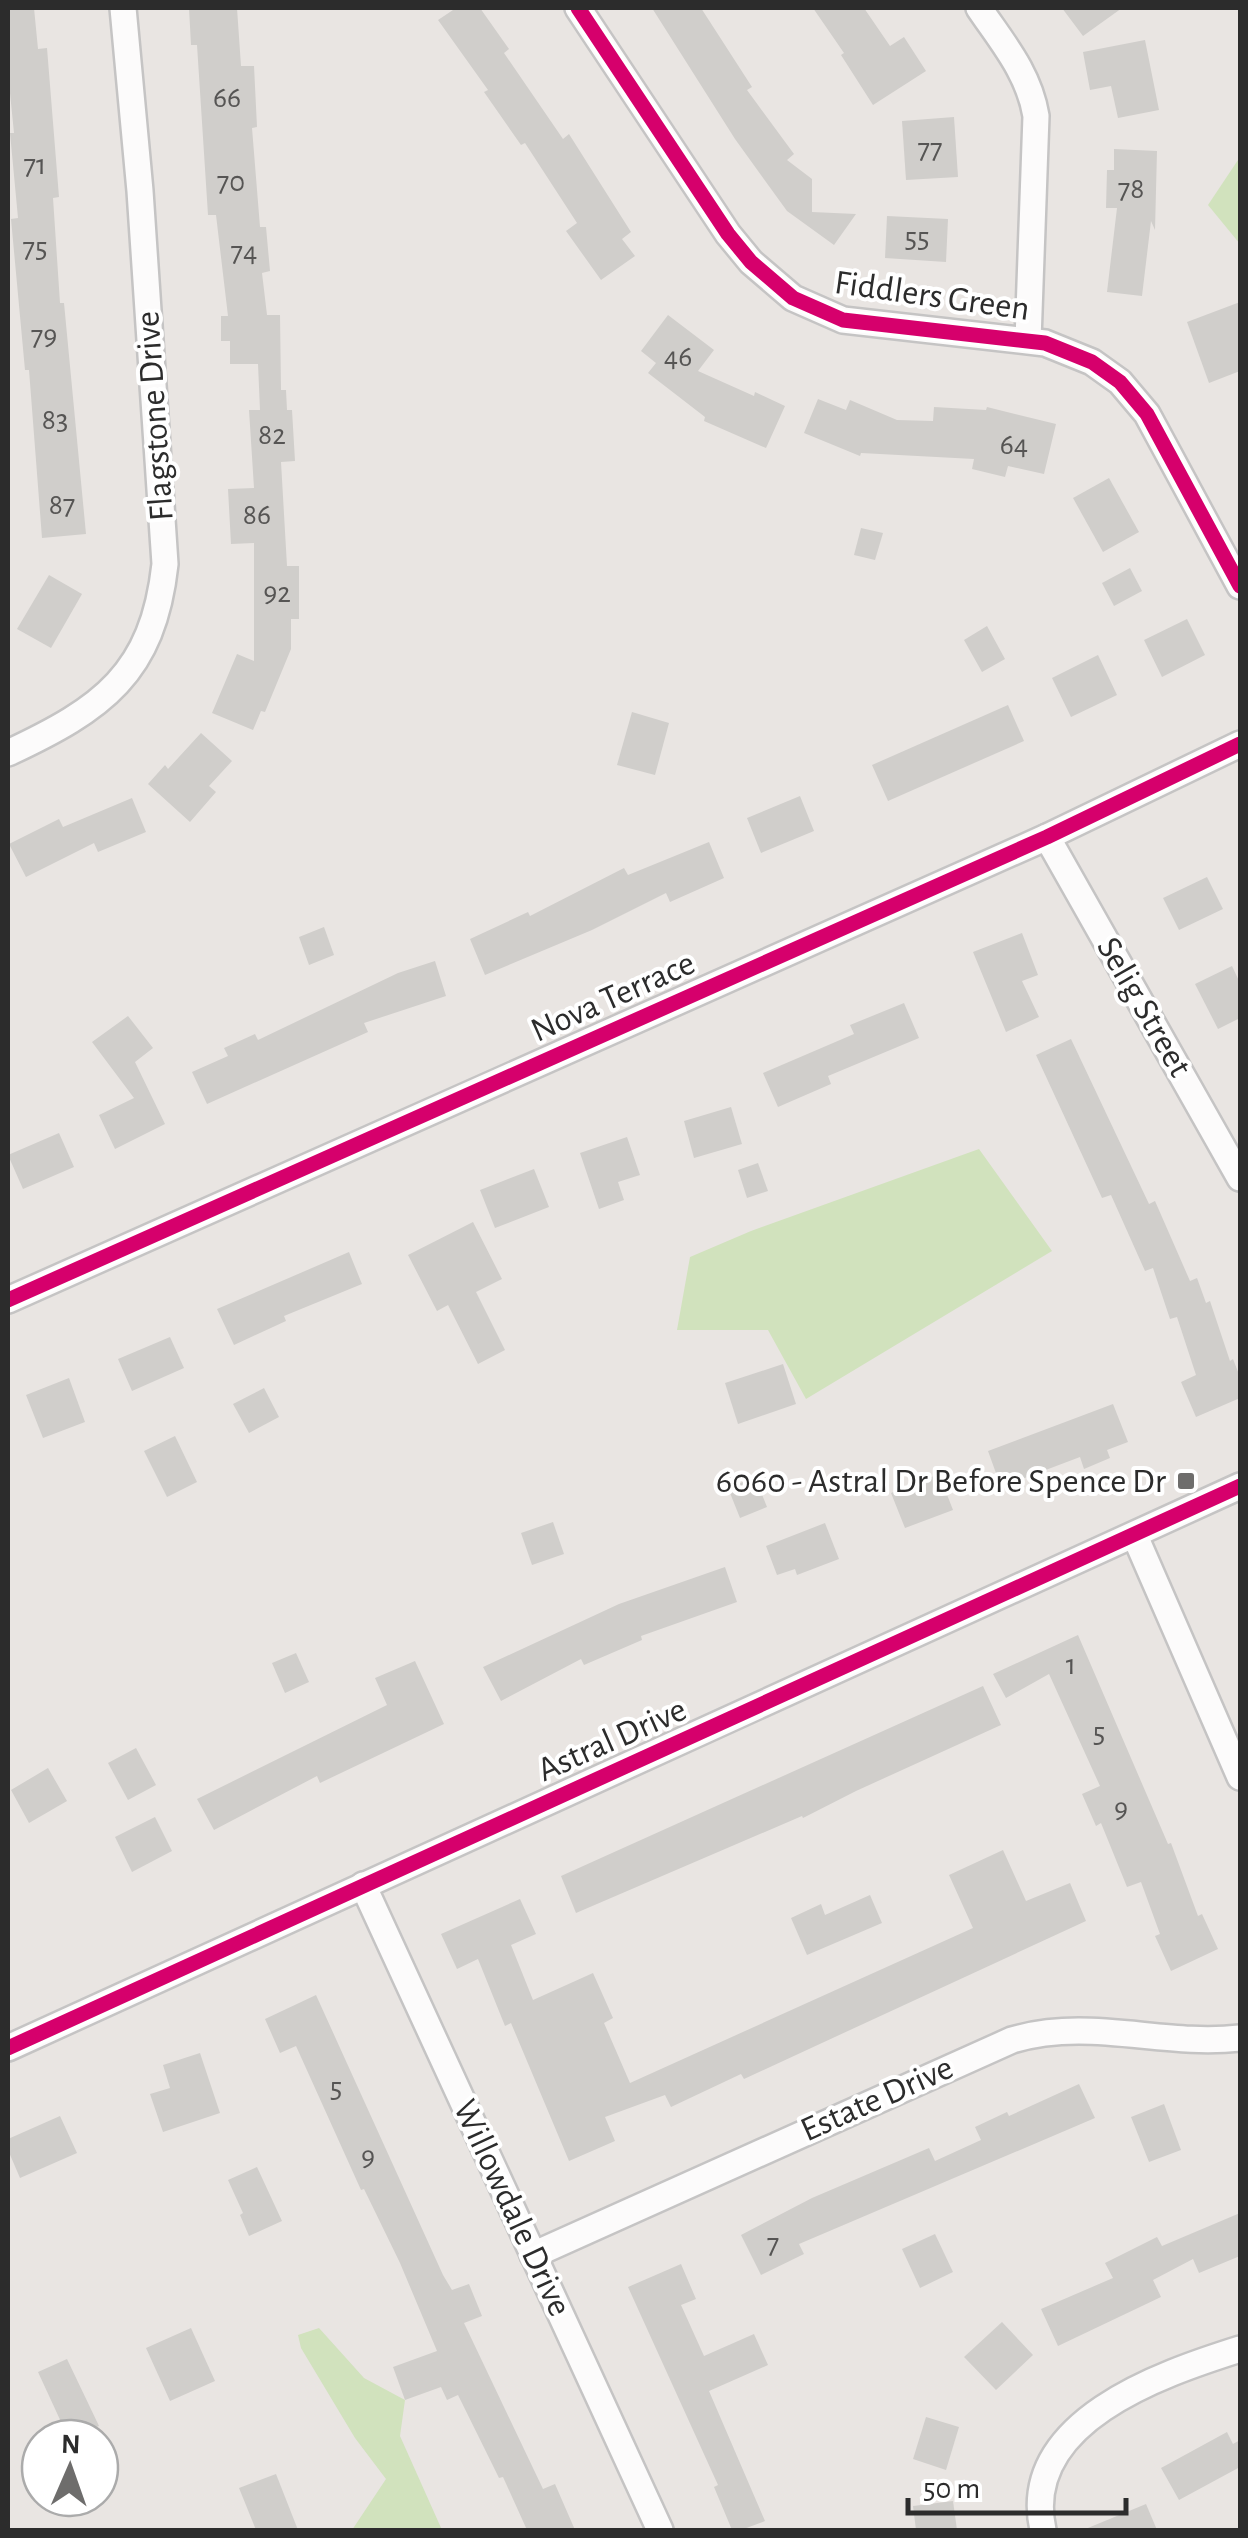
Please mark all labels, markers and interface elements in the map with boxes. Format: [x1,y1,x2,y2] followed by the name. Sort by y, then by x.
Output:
[213,83,241,113] house number: 66
[917,134,943,164] house number: 77
[24,150,46,180] house number: 71
[217,167,245,197] house number: 70
[1118,174,1144,204] house number: 78
[904,223,930,253] house number: 55
[22,233,48,263] house number: 75
[231,237,257,267] house number: 74
[832,265,1032,327] street label: Fiddlers Green
[130,310,180,522] street label: Flagstone Drive
[31,321,57,351] house number: 79
[664,342,692,372] house number: 46
[42,405,68,435] house number: 83
[258,420,286,450] house number: 82
[1000,430,1028,460] house number: 64
[49,490,75,520] house number: 87
[243,500,271,530] house number: 86
[263,578,291,608] house number: 92
[1090,931,1198,1083] street label: Selig Street
[526,945,700,1049] street label: Nova Terrace
[716,1464,1167,1499] place label: 6060 - Astral Dr Before Spence Dr
[1175,1470,1197,1492] marker: 6060 - Astral Dr Before Spence Dr
[1066,1650,1076,1680] house number: 1
[532,1692,692,1788] street label: Astral Drive
[1093,1718,1105,1748] house number: 5
[1114,1794,1128,1824] house number: 9
[796,2050,958,2148] street label: Estate Drive
[330,2073,342,2103] house number: 5
[447,2094,577,2322] street label: Willowdale Drive
[361,2142,375,2172] house number: 9
[767,2229,779,2259] house number: 7
[20,2418,120,2518] north arrow
[61,2431,81,2459] text: N
[908,2453,1126,2515] scale bar
[923,2474,980,2504] text: 50 m

